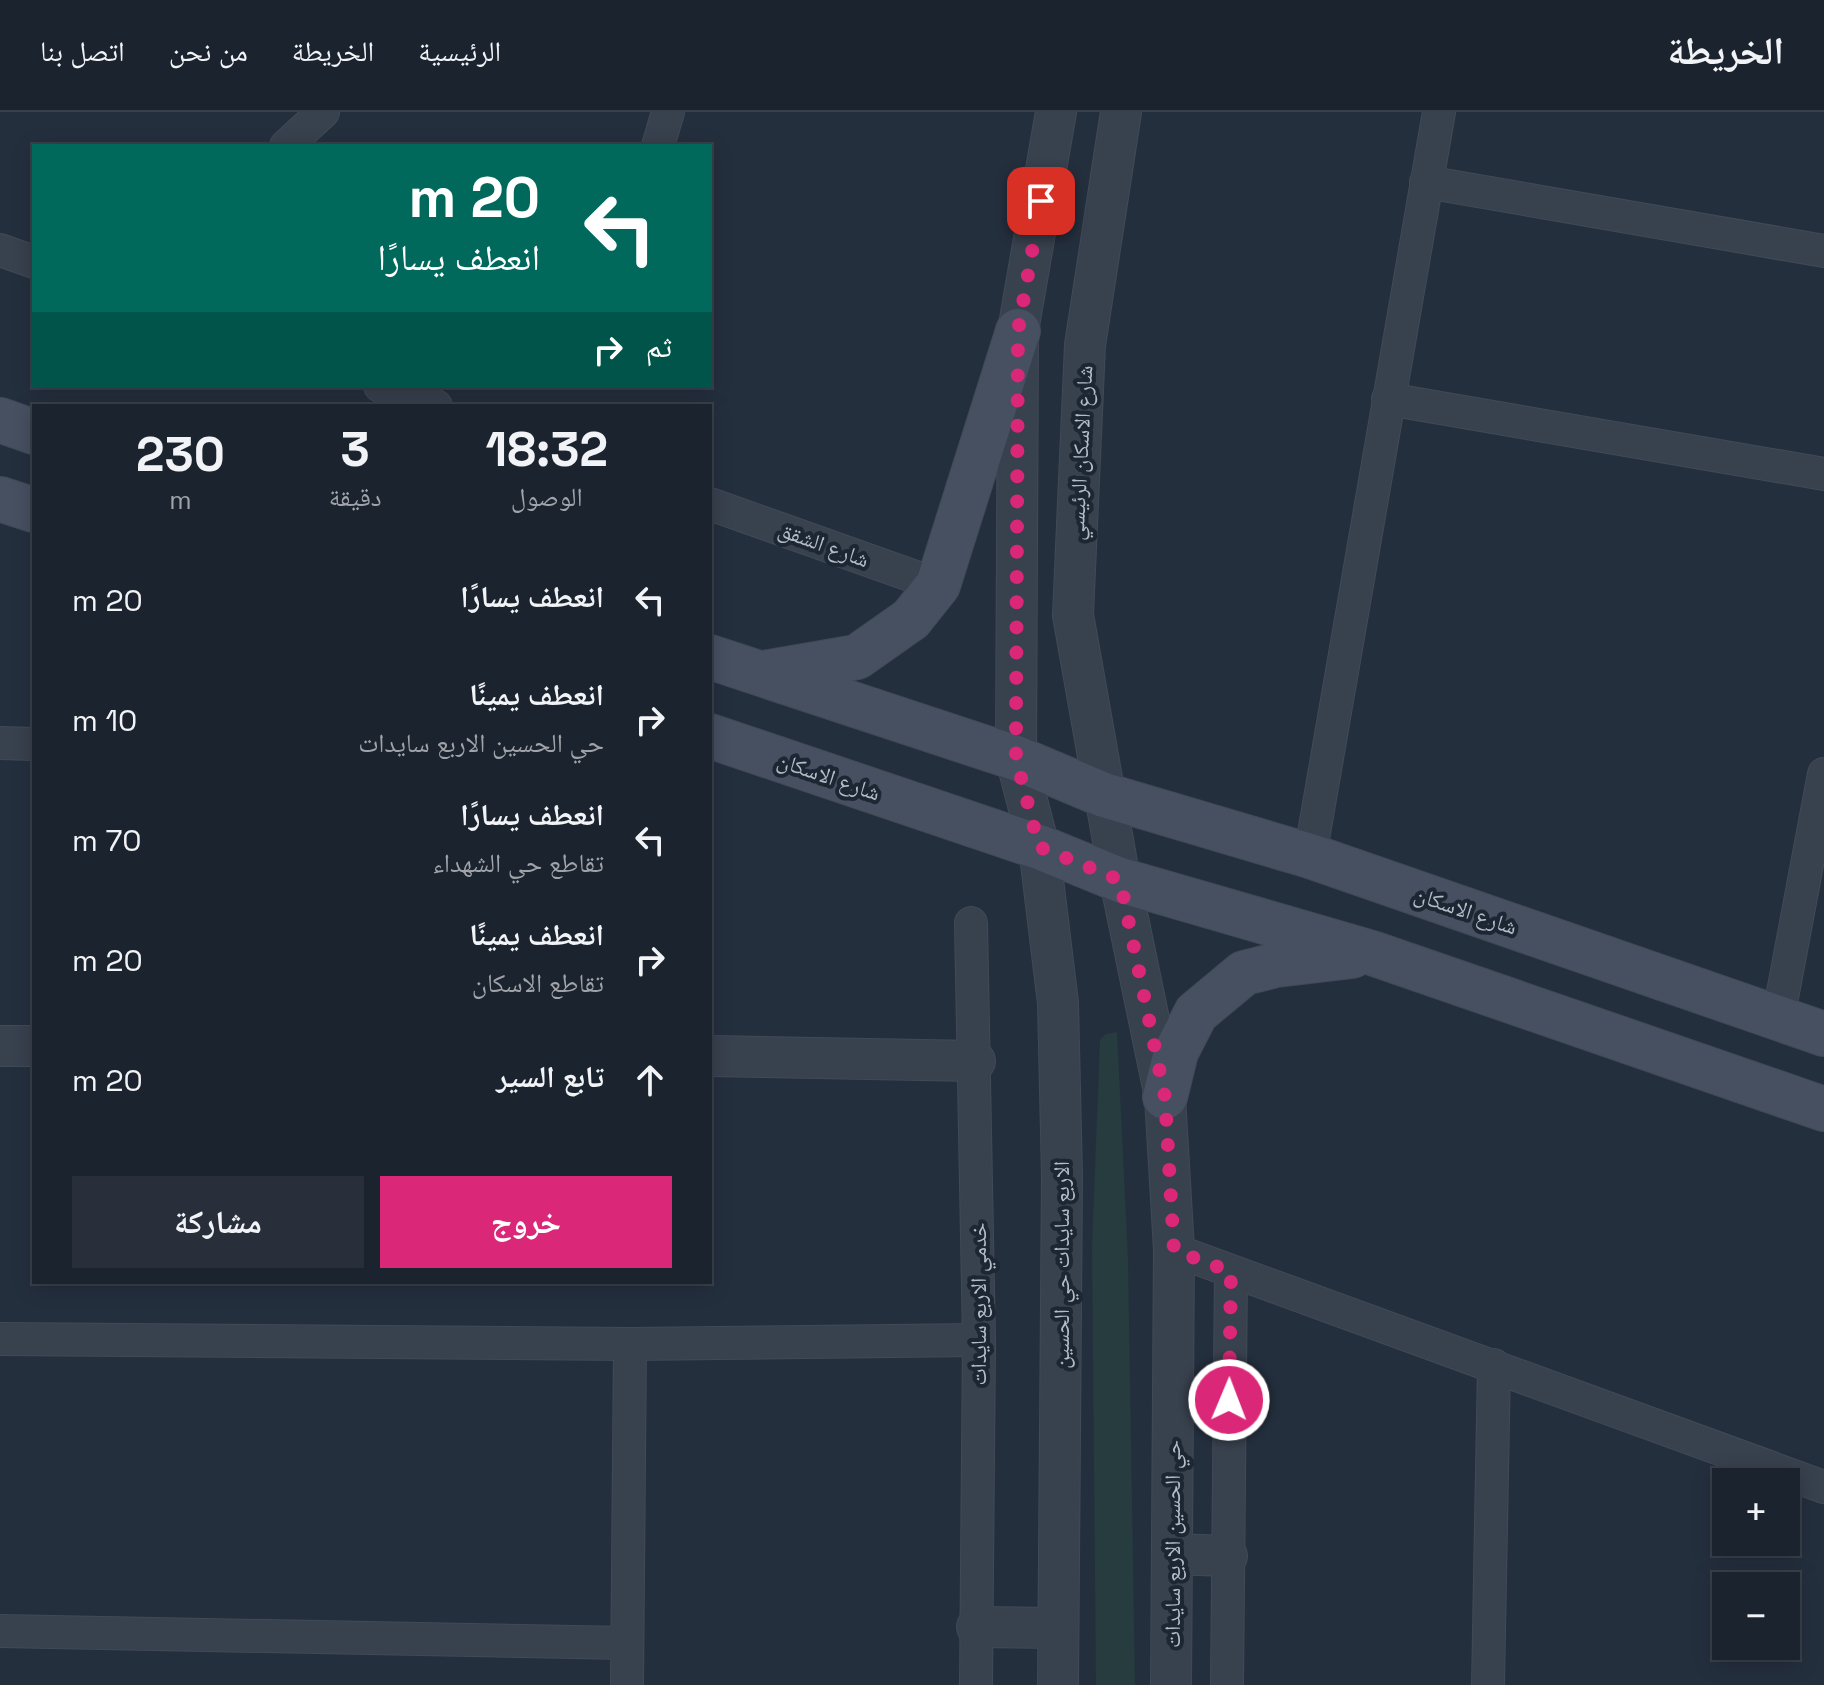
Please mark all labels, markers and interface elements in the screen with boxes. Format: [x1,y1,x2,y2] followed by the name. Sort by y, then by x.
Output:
[1667,27,1784,75] text: الخريطة
[40,33,125,69] text: اتصل بنا
[169,33,248,69] text: من نحن
[292,33,374,69] text: الخريطة
[418,33,501,69] text: الرئيسية
[408,162,540,233] text: 20 m
[1007,167,1075,235] pin
[568,176,672,280] icon: left
[1019,179,1063,223] icon: arrive
[378,235,540,281] text: انعطف يسارًا
[646,327,672,366] text: ثم
[586,328,630,372] icon: right
[1061,365,1102,541] street label: شارع الاسكان الرئيسي
[341,419,370,480] text: 3
[486,419,608,480] text: 18:32
[136,424,225,485] text: 230
[329,480,382,514] text: دقيقة
[511,480,583,514] text: الوصول
[169,483,192,517] text: m
[775,515,873,573] street label: شارع الشقق
[460,577,604,616] text: انعطف يسارًا
[628,578,672,622] icon: left
[72,581,143,620] text: 20 m
[469,675,604,714] text: انعطف يمينًا
[628,698,672,742] icon: right
[72,701,137,740] text: 10 m
[358,726,604,760] text: حي الحسين الاربع سايدات
[774,745,884,807] street label: شارع الاسكان
[460,795,604,834] text: انعطف يسارًا
[628,818,672,862] icon: left
[72,821,141,860] text: 70 m
[432,846,604,880] text: تقاطع حي الشهداء
[1411,879,1521,941] street label: شارع الاسكان
[469,915,604,954] text: انعطف يمينًا
[628,938,672,982] icon: right
[72,941,143,980] text: 20 m
[472,966,604,1000] text: تقاطع الاسكان
[496,1057,604,1096] text: تابع السير
[628,1058,672,1102] icon: ahead
[72,1061,143,1100] text: 20 m
[1047,1161,1079,1369] street label: الاربع سايدات حي الحسين
[72,1176,364,1268] button: مشاركة
[380,1176,672,1268] button: خروج
[964,1223,996,1385] street label: خدمي الاربع سايدات
[1187,1358,1271,1442] position arrow
[1158,1440,1190,1648] street label: حي الحسين الاربع سايدات
[1712,1468,1800,1660] map controls
[1712,1468,1800,1556] button: +
[1712,1572,1800,1660] button: −

